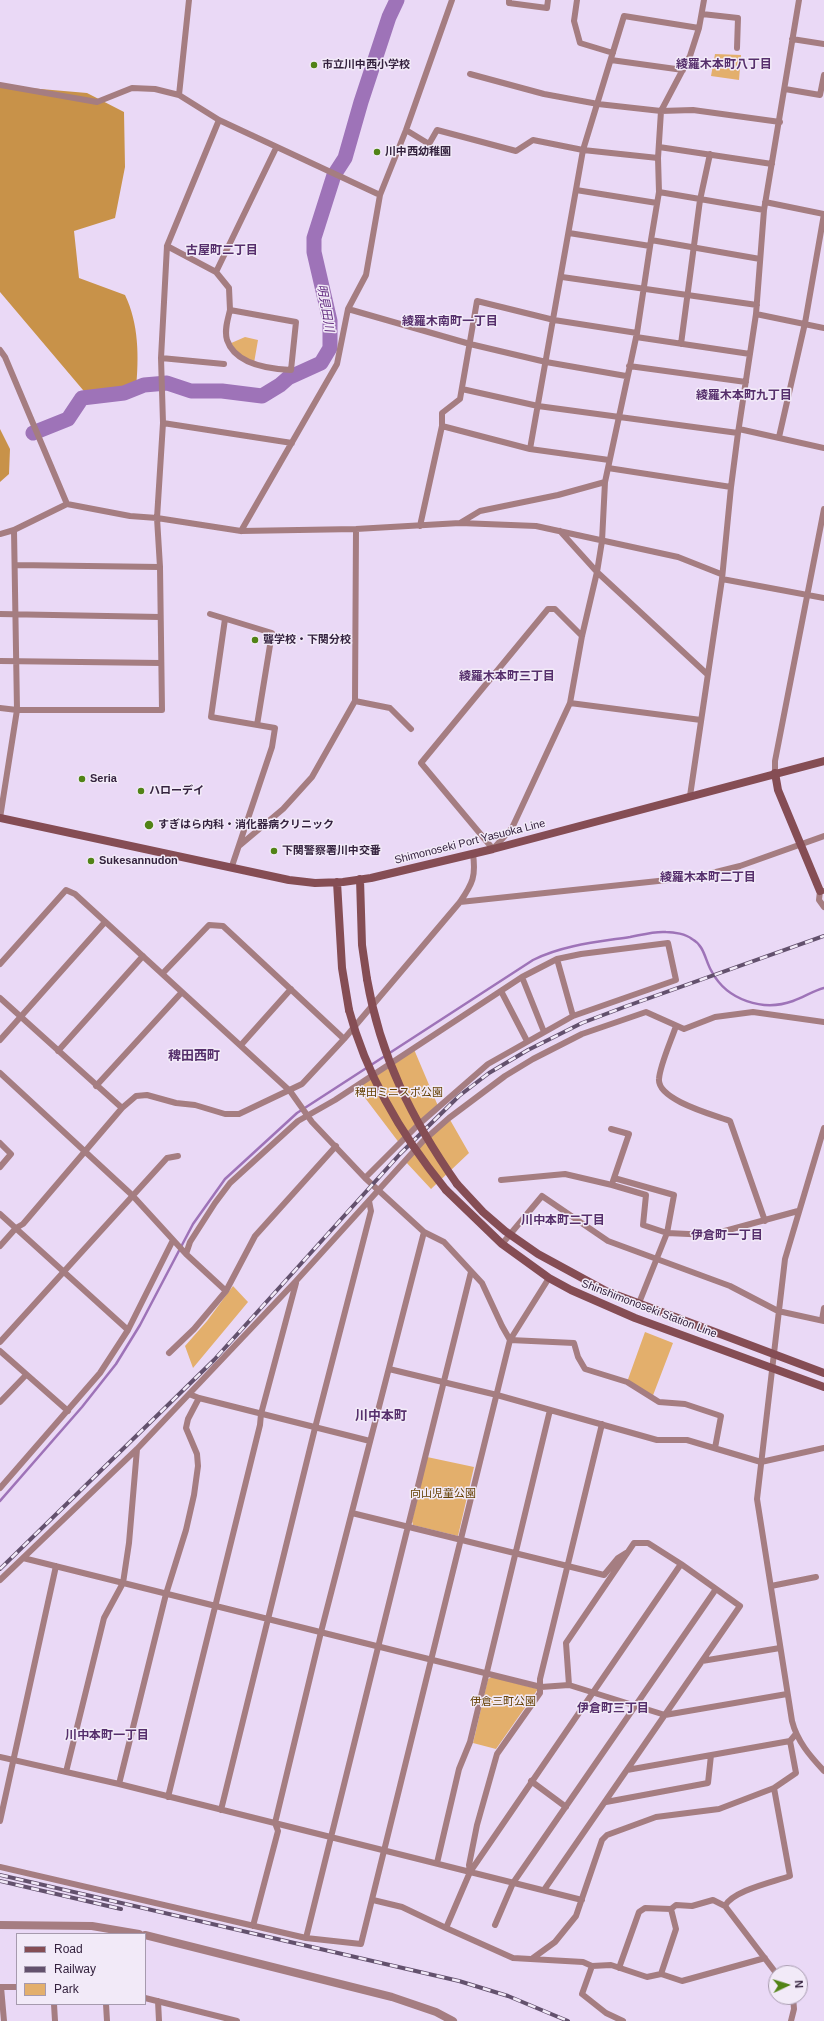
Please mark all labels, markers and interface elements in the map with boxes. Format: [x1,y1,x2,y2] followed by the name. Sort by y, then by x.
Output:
[322,58,410,72] place label: 市立川中西小学校
[676,58,772,72] district label: 綾羅木本町八丁目
[309,60,319,70] marker: 市立川中西小学校
[385,145,451,159] place label: 川中西幼稚園
[372,147,382,157] marker: 川中西幼稚園
[186,244,258,258] district label: 古屋町二丁目
[314,283,336,333] water label: 明見田川
[402,315,498,329] district label: 綾羅木南町一丁目
[696,389,792,403] district label: 綾羅木本町九丁目
[263,633,351,647] place label: 聾学校・下関分校
[250,635,260,645] marker: 聾学校・下関分校
[459,670,555,684] district label: 綾羅木本町三丁目
[90,772,117,786] place label: Seria
[77,774,87,784] marker: Seria
[149,784,204,798] place label: ハローデイ
[136,786,146,796] marker: ハローデイ
[393,817,547,867] street label: Shimonoseki Port Yasuoka Line
[158,818,334,832] place label: すぎはら内科・消化器病クリニック
[143,819,155,831] marker: すぎはら内科・消化器病クリニック
[282,844,381,858] place label: 下関警察署川中交番
[269,846,279,856] marker: 下関警察署川中交番
[99,854,178,868] place label: Sukesannudon
[86,856,96,866] marker: Sukesannudon
[660,871,756,885] district label: 綾羅木本町二丁目
[168,1048,220,1064] district label: 稗田西町
[355,1086,443,1100] park label: 稗田ミニスポ公園
[521,1214,605,1228] district label: 川中本町二丁目
[691,1229,763,1243] district label: 伊倉町一丁目
[579,1277,719,1341] street label: Shinshimonoseki Station Line
[355,1408,407,1424] district label: 川中本町
[410,1487,476,1501] park label: 向山児童公園
[470,1695,536,1709] park label: 伊倉三町公園
[577,1702,649,1716] district label: 伊倉町三丁目
[65,1729,149,1743] district label: 川中本町一丁目
[16,1933,146,2005] legend
[54,1942,83,1956] text: Road
[54,1962,96,1976] text: Railway
[768,1965,808,2005] north arrow
[793,1980,805,1989] text: N
[54,1982,79,1996] text: Park

